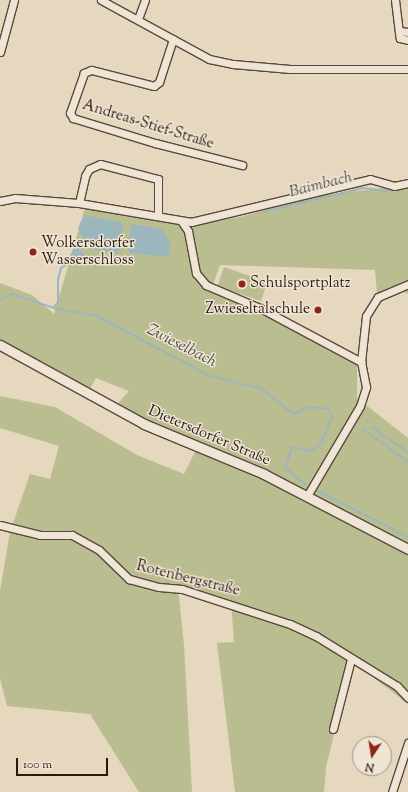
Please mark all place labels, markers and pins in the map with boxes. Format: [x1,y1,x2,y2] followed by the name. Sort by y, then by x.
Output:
[41,234,135,269] place label: Wolkersdorfer Wasserschloss
[28,247,38,257] marker: Wolkersdorfer Wasserschloss
[250,275,350,293] place label: Schulsportplatz
[237,279,247,289] marker: Schulsportplatz
[205,301,310,319] place label: Zwieseltalschule
[313,305,323,315] marker: Zwieseltalschule

